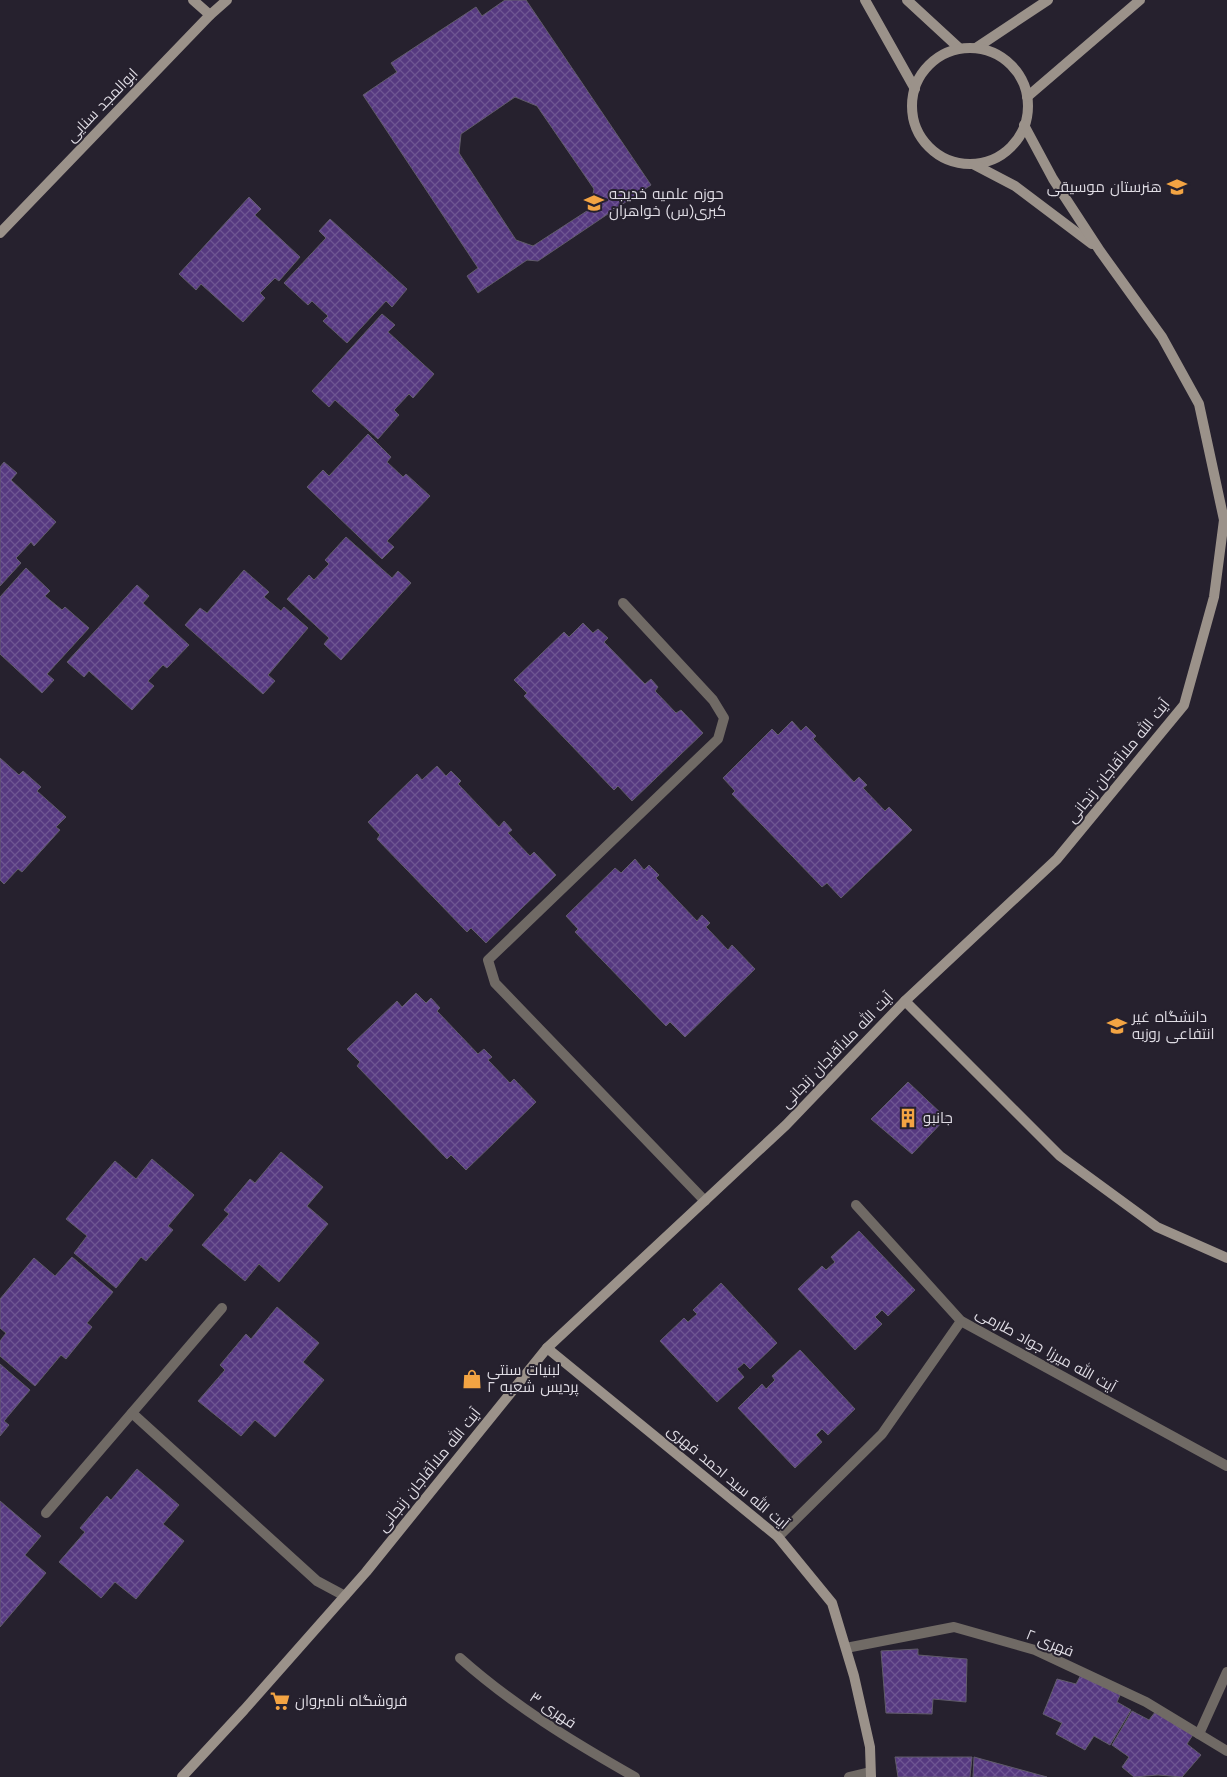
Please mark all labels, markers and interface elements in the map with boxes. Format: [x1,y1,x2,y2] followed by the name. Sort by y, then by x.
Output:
[62,64,142,146] street label: ابوالمجد سنایی
[1166,176,1188,198] school or university icon: هنرستان موسیقی
[1047,178,1162,197] place label: هنرستان موسیقی
[609,185,726,221] place label: حوزه علمیه خدیجه کبری(س) خواهران
[583,192,605,214] school or university icon: حوزه علمیه خدیجه کبری(س) خواهران
[1062,695,1174,827] street label: آیت الله ملاآقاجان زنجانی
[776,988,898,1112] street label: آیت الله ملاآقاجان زنجانی
[1131,1008,1214,1044] place label: دانشگاه غیر انتفاعی روزبه
[1106,1015,1128,1037] school or university icon: دانشگاه غیر انتفاعی روزبه
[897,1107,919,1129] building icon: جانبو
[923,1109,953,1127] place label: جانبو
[972,1303,1120,1397] street label: آیت الله میرزا جواد طارمی
[487,1361,579,1397] place label: لبنیات سنتی پردیس شعبه ۲
[461,1368,483,1390] shop icon: لبنیات سنتی پردیس شعبه ۲
[373,1404,485,1536] street label: آیت الله ملاآقاجان زنجانی
[663,1420,793,1534] street label: آیت الله سید احمد فهری
[1023,1625,1077,1662] street label: فهری ۲
[526,1688,580,1733] street label: فهری ۳
[269,1690,291,1712] supermarket icon: فروشگاه نامبروان
[295,1692,407,1711] place label: فروشگاه نامبروان

